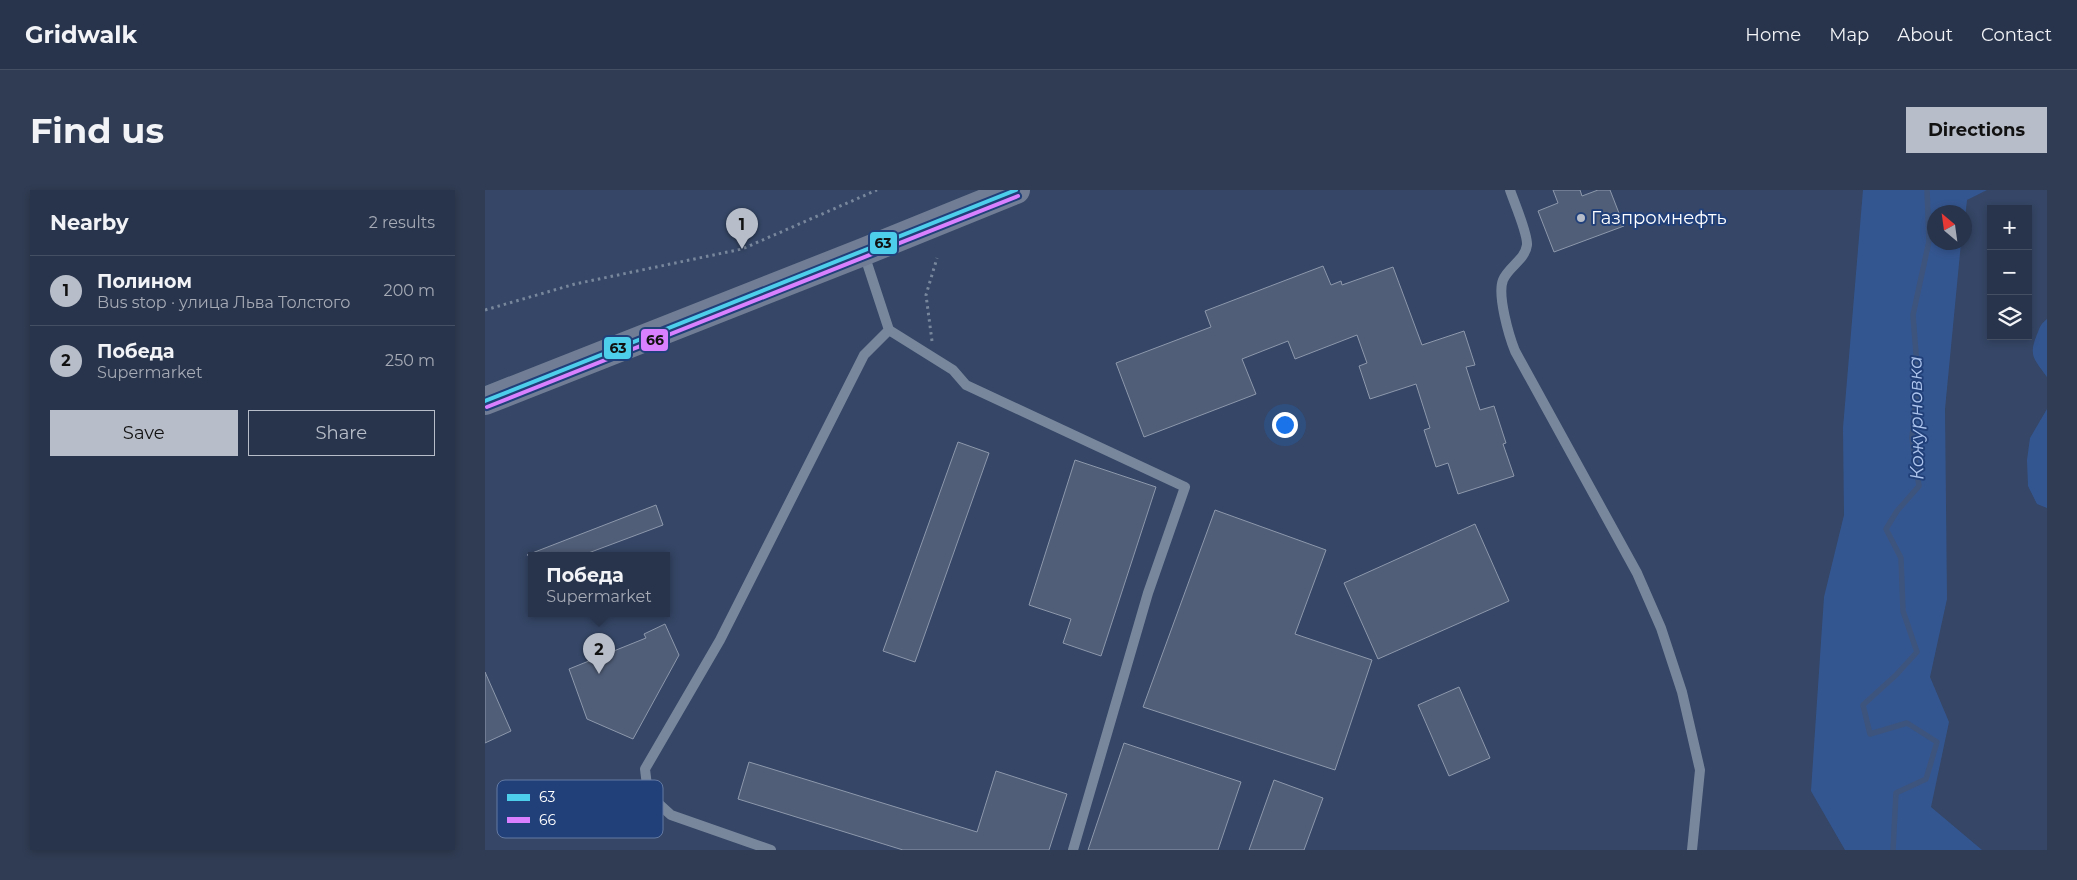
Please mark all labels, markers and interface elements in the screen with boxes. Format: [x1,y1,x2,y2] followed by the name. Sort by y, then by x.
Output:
[25,20,137,49] text: Gridwalk
[1745,24,1801,46] text: Home
[1829,24,1869,46] text: Map
[1897,24,1953,46] text: About
[1981,24,2052,46] text: Contact
[1906,107,2047,153] button: Directions
[30,109,164,152] text: Find us
[1927,205,1972,250] north arrow
[1987,205,2032,340] map controls
[1987,205,2032,250] button: +
[1591,207,1727,229] place label: Газпромнефть
[726,208,758,249] pin: 1
[50,210,129,235] text: Nearby
[1575,212,1587,224] marker: Газпромнефть
[369,213,435,232] text: 2 results
[869,231,898,255] line badge: 63
[874,234,892,252] text: 63
[1987,250,2032,295] button: −
[97,270,192,293] text: Полином
[63,281,69,300] text: 1
[384,281,435,300] text: 200 m
[97,293,350,312] text: Bus stop · улица Льва Толстого
[1987,295,2032,340] button: layers
[640,328,669,352] line badge: 66
[646,331,664,349] text: 66
[603,336,632,360] line badge: 63
[609,339,627,357] text: 63
[97,340,175,363] text: Победа
[61,351,71,370] text: 2
[385,351,435,370] text: 250 m
[1903,356,1929,480] water label: Кожурновка
[97,363,203,382] text: Supermarket
[50,410,238,456] button: Save
[248,410,435,456] button: Share
[1272,412,1298,438] your location
[528,552,670,617] popup
[546,564,624,587] text: Победа
[546,587,652,606] text: Supermarket
[583,633,615,674] pin: 2
[497,780,663,838] legend
[539,788,556,806] text: 63
[539,811,557,829] text: 66

